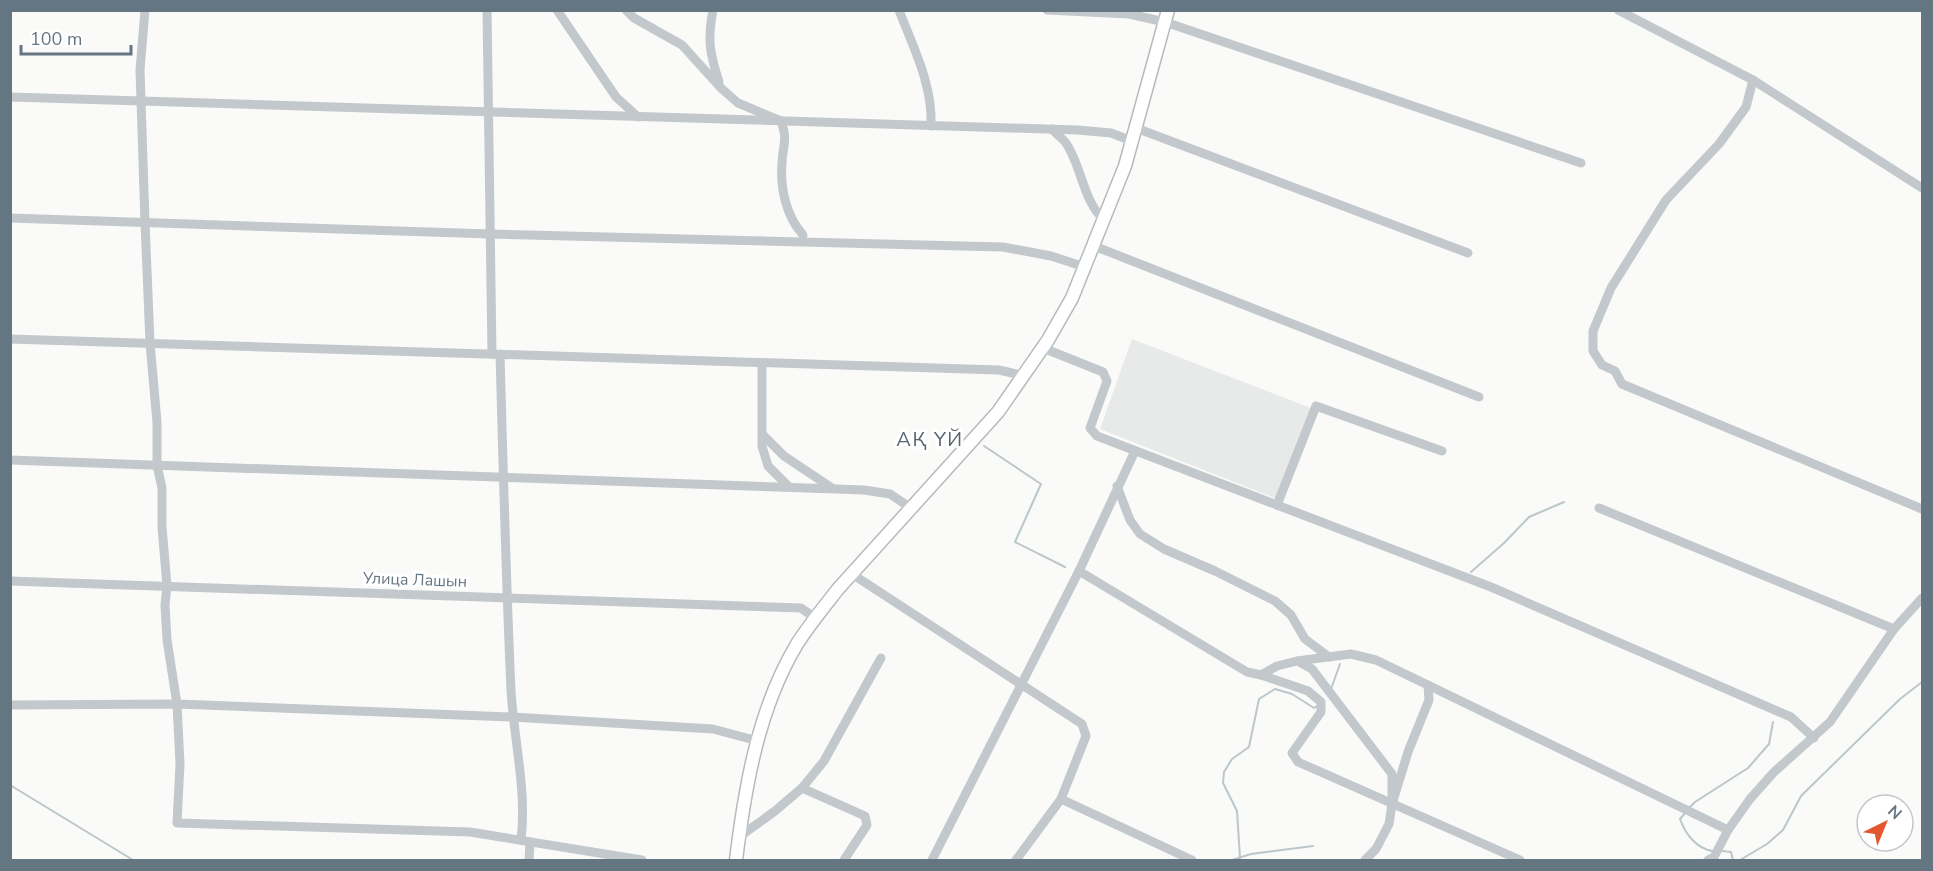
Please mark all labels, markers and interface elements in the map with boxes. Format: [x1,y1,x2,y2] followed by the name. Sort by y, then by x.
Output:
[21,18,130,56] scale bar
[30,27,82,51] text: 100 m
[896,426,964,453] district label: АҚ ҮЙ
[362,567,467,593] street label: Улица Лашын
[1855,793,1915,853] north arrow
[1883,801,1906,825] text: N

